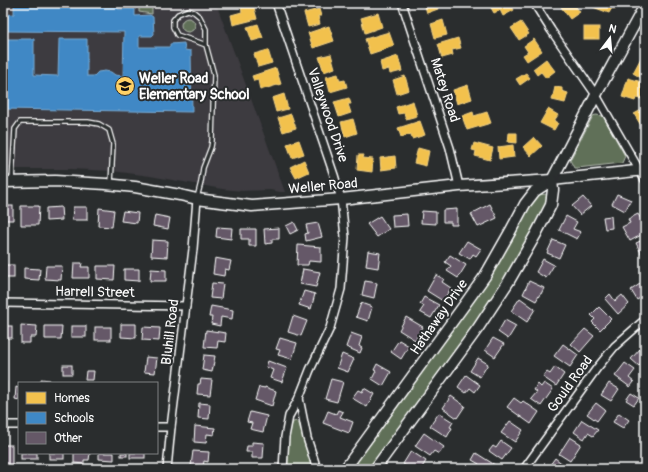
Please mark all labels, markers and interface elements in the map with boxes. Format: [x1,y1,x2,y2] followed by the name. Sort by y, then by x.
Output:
[590,18,630,58] north arrow
[607,22,619,36] text: N
[427,56,463,124] street label: Matey Road
[304,66,352,165] street label: Valleywood Drive
[139,70,250,103] place label: Weller Road Elementary School
[114,75,136,97] school or university icon: Weller Road Elementary School
[288,174,358,197] street label: Weller Road
[407,276,471,358] street label: Hathaway Drive
[55,283,135,301] street label: Harrell Street
[158,298,182,366] street label: Bluhill Road
[544,352,596,416] street label: Gould Road
[18,382,158,454] legend
[54,391,90,406] text: Homes
[54,411,94,426] text: Schools
[54,431,83,446] text: Other

